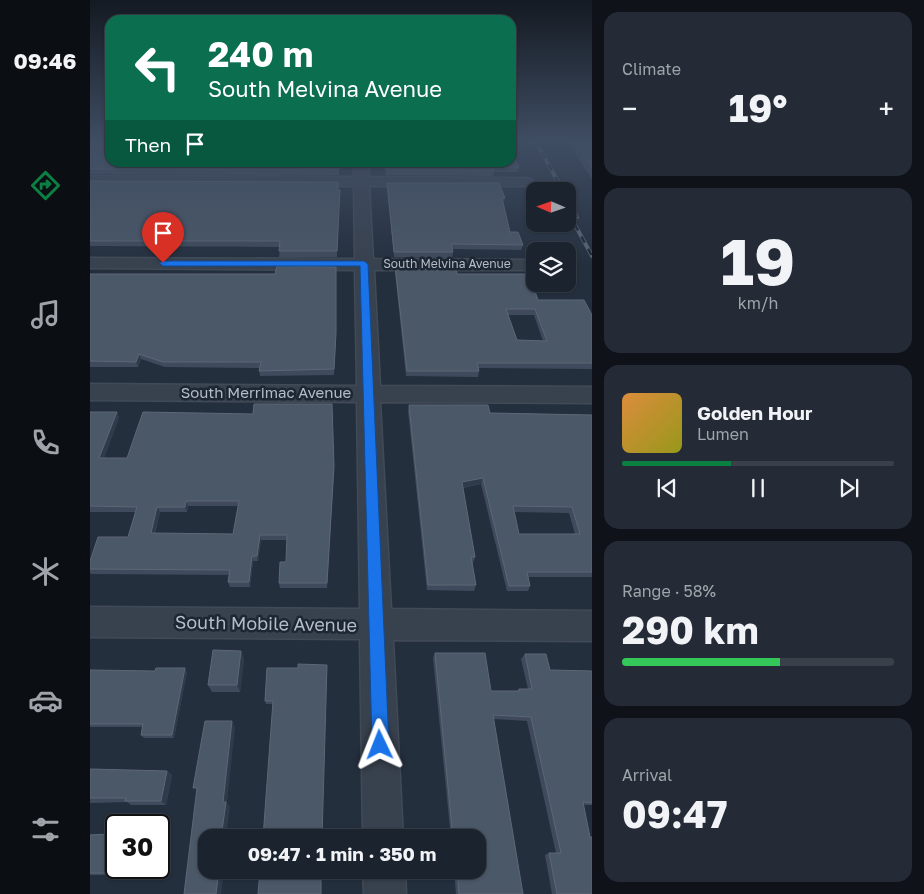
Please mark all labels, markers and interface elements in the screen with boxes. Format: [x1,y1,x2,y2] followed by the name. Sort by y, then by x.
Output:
[208,33,313,75] text: 240 m
[125,35,190,100] icon: left
[13,47,77,74] text: 09:46
[622,59,681,79] text: Climate
[208,75,442,102] text: South Melvina Avenue
[729,85,787,130] text: 19°
[622,92,637,125] text: −
[879,92,894,125] text: +
[181,130,209,158] icon: arrive
[125,133,171,156] text: Then
[28,168,63,203] icon: directions
[526,182,576,232] north arrow
[526,182,576,292] map controls
[142,212,184,263] pin
[149,219,177,247] icon: arrive
[721,221,795,299] text: 19
[526,242,576,292] button: layers
[383,256,511,271] street label: South Melvina Avenue
[738,293,778,313] text: km/h
[28,297,63,332] icon: music
[181,383,352,401] street label: South Merrimac Avenue
[697,401,812,424] text: Golden Hour
[697,424,749,444] text: Lumen
[28,425,63,460] icon: phone
[653,474,681,502] icon: previous
[744,474,772,502] icon: pause
[835,474,863,502] icon: next
[28,554,63,589] icon: climate
[622,581,716,601] text: Range · 58%
[622,607,759,652] text: 290 km
[175,610,357,636] street label: South Mobile Avenue
[28,683,63,718] icon: car
[353,718,405,770] position arrow
[622,765,672,785] text: Arrival
[622,791,727,836] text: 09:47
[28,812,63,847] icon: filters
[105,814,170,879] speed limit sign: 30
[248,842,436,865] text: 09:47 · 1 min · 350 m

